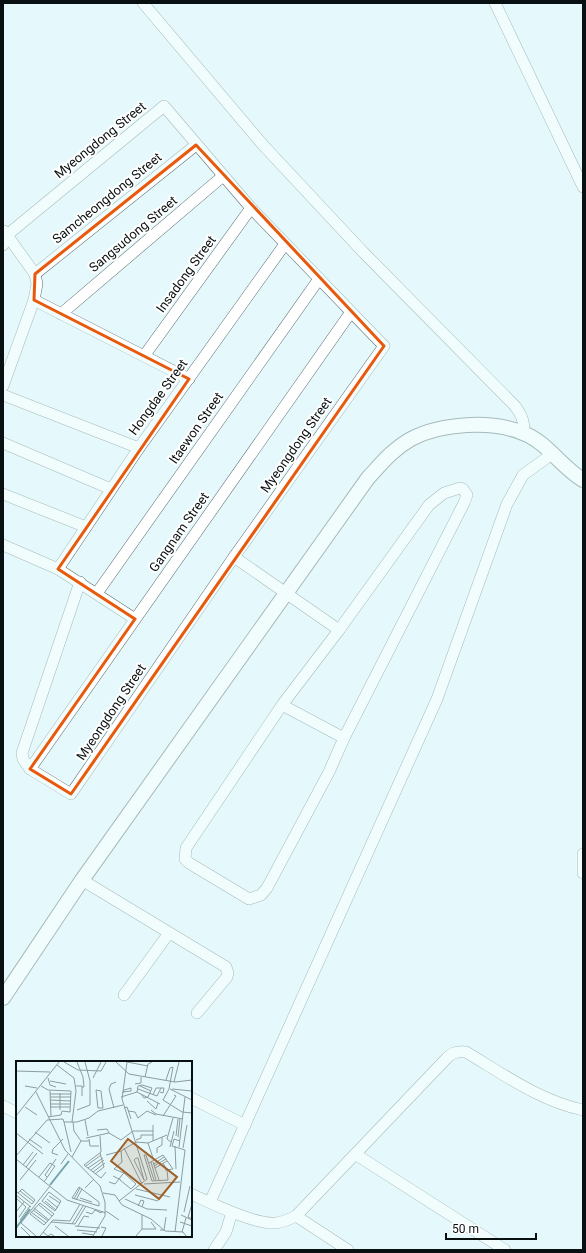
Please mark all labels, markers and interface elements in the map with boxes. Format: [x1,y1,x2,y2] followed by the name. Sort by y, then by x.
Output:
[51,99,149,181] street label: Myeongdong Street
[50,149,164,247] street label: Samcheongdong Street
[86,193,180,275] street label: Sangsudong Street
[153,233,219,315] street label: Insadong Street
[125,356,191,438] street label: Hongdae Street
[166,389,226,467] street label: Itaewon Street
[257,394,335,496] street label: Myeongdong Street
[146,489,212,575] street label: Gangnam Street
[73,661,149,763] street label: Myeongdong Street
[16,1061,192,1237] inset map
[446,1215,536,1241] scale bar
[452,1222,479,1236] text: 50 m

